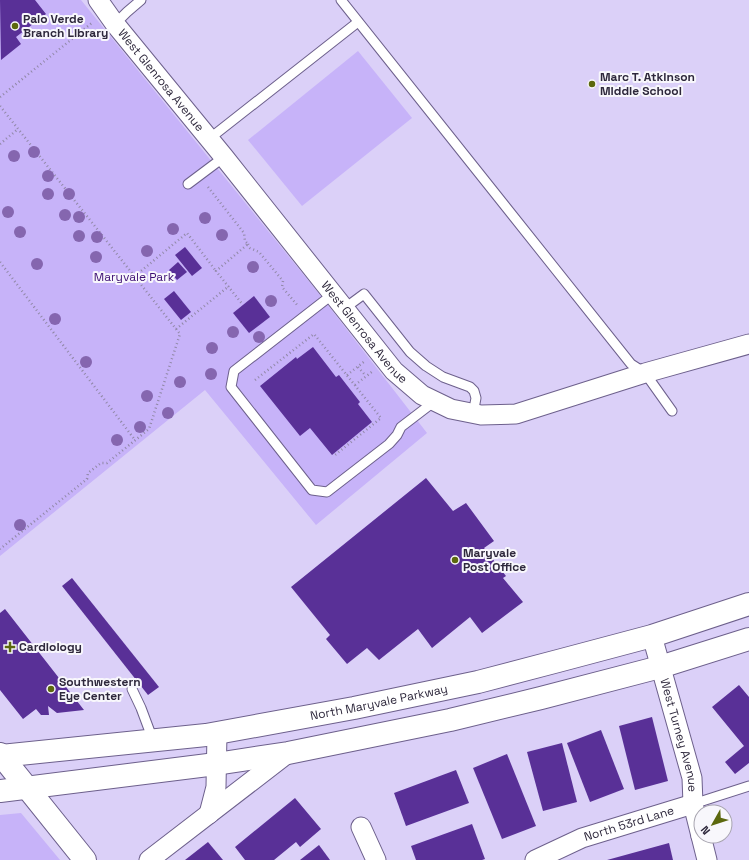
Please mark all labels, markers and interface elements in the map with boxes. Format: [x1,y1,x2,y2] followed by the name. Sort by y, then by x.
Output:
[23,11,108,41] place label: Palo Verde Branch Library
[10,21,20,31] marker: Palo Verde Branch Library
[114,26,208,135] street label: West Glenrosa Avenue
[600,69,695,99] place label: Marc T. Atkinson Middle School
[587,79,597,89] marker: Marc T. Atkinson Middle School
[94,269,175,285] park label: Maryvale Park
[318,278,411,387] street label: West Glenrosa Avenue
[463,545,526,575] place label: Maryvale Post Office
[450,555,460,565] marker: Maryvale Post Office
[19,639,82,655] place label: Cardiology
[4,641,16,653] marker: Cardiology
[59,674,141,704] place label: Southwestern Eye Center
[656,677,701,792] street label: West Turney Avenue
[309,681,449,724] street label: North Maryvale Parkway
[46,684,56,694] marker: Southwestern Eye Center
[582,802,676,845] street label: North 53rd Lane
[693,804,733,844] north arrow
[697,823,713,838] text: N

